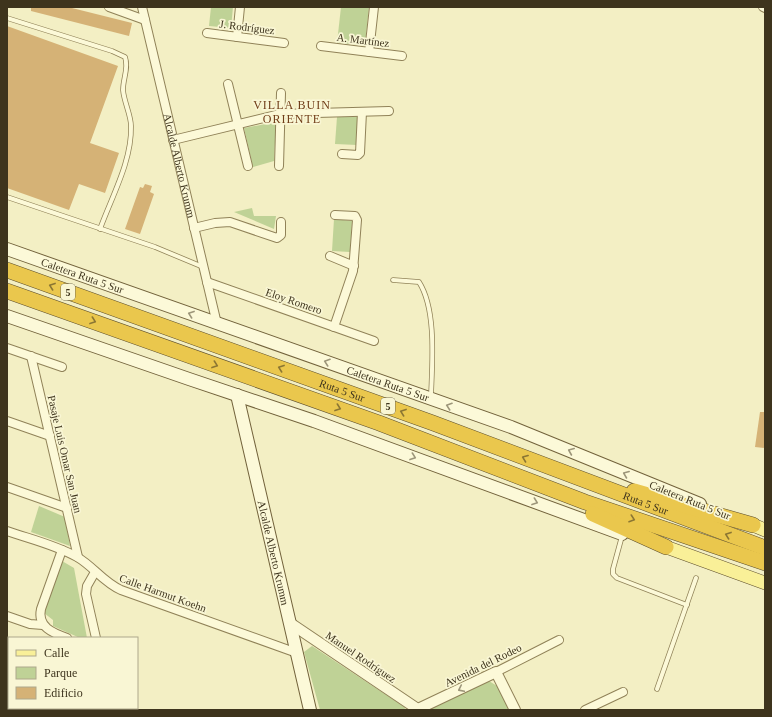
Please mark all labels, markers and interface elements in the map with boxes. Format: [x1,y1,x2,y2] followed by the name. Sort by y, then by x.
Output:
[219,18,275,36] street label: J. Rodríguez
[336,31,390,49] street label: A. Martínez
[253,98,331,126] district label: VILLA BUIN ORIENTE
[161,112,198,220] street label: Alcalde Alberto Krumm
[40,255,126,297] street label: Caletera Ruta 5 Sur
[49,282,56,291] one-way arrow
[61,284,75,300] road number: 5
[264,286,324,316] street label: Eloy Romero
[187,311,194,319] one-way arrow
[89,316,96,325] one-way arrow
[323,359,330,367] one-way arrow
[212,360,219,368] one-way arrow
[345,363,431,404] street label: Caletera Ruta 5 Sur
[278,364,285,372] one-way arrow
[318,377,367,404] street label: Ruta 5 Sur
[46,394,84,514] street label: Pasaje Luis Omar San Juan
[381,398,395,414] road number: 5
[446,402,453,410] one-way arrow
[334,404,341,412] one-way arrow
[400,408,407,416] one-way arrow
[567,448,575,456] one-way arrow
[410,452,417,460] one-way arrow
[521,455,528,463] one-way arrow
[622,470,629,478] one-way arrow
[647,478,733,522] street label: Caletera Ruta 5 Sur
[621,489,669,519] street label: Ruta 5 Sur
[532,497,539,506] one-way arrow
[256,499,292,607] street label: Alcalde Alberto Krumm
[629,514,636,522] one-way arrow
[725,531,732,539] one-way arrow
[118,572,209,614] street label: Calle Harmut Koehn
[324,629,399,685] street label: Manuel Rodríguez
[8,637,138,709] legend
[443,641,524,689] street label: Avenida del Rodeo
[44,646,69,660] text: Calle
[44,666,77,680] text: Parque
[458,684,465,692] one-way arrow
[44,686,83,700] text: Edificio

